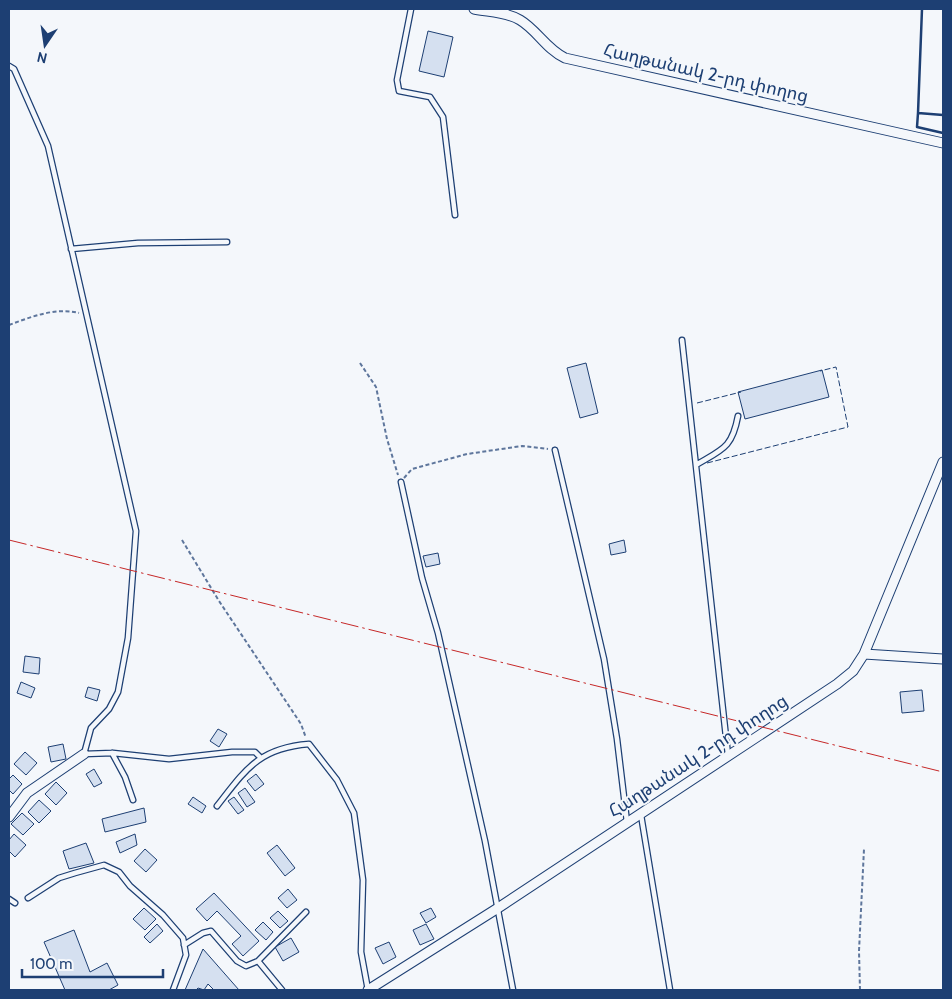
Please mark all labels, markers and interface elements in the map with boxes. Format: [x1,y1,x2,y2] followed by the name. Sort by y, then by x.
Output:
[20,20,70,70] north arrow
[601,39,811,107] street label: Հաղթանակ 2-րդ փողոց
[35,48,49,68] text: N
[604,690,792,822] street label: Հաղթանակ 2-րդ փողոց
[22,946,164,978] scale bar
[30,955,72,973] text: 100 m

